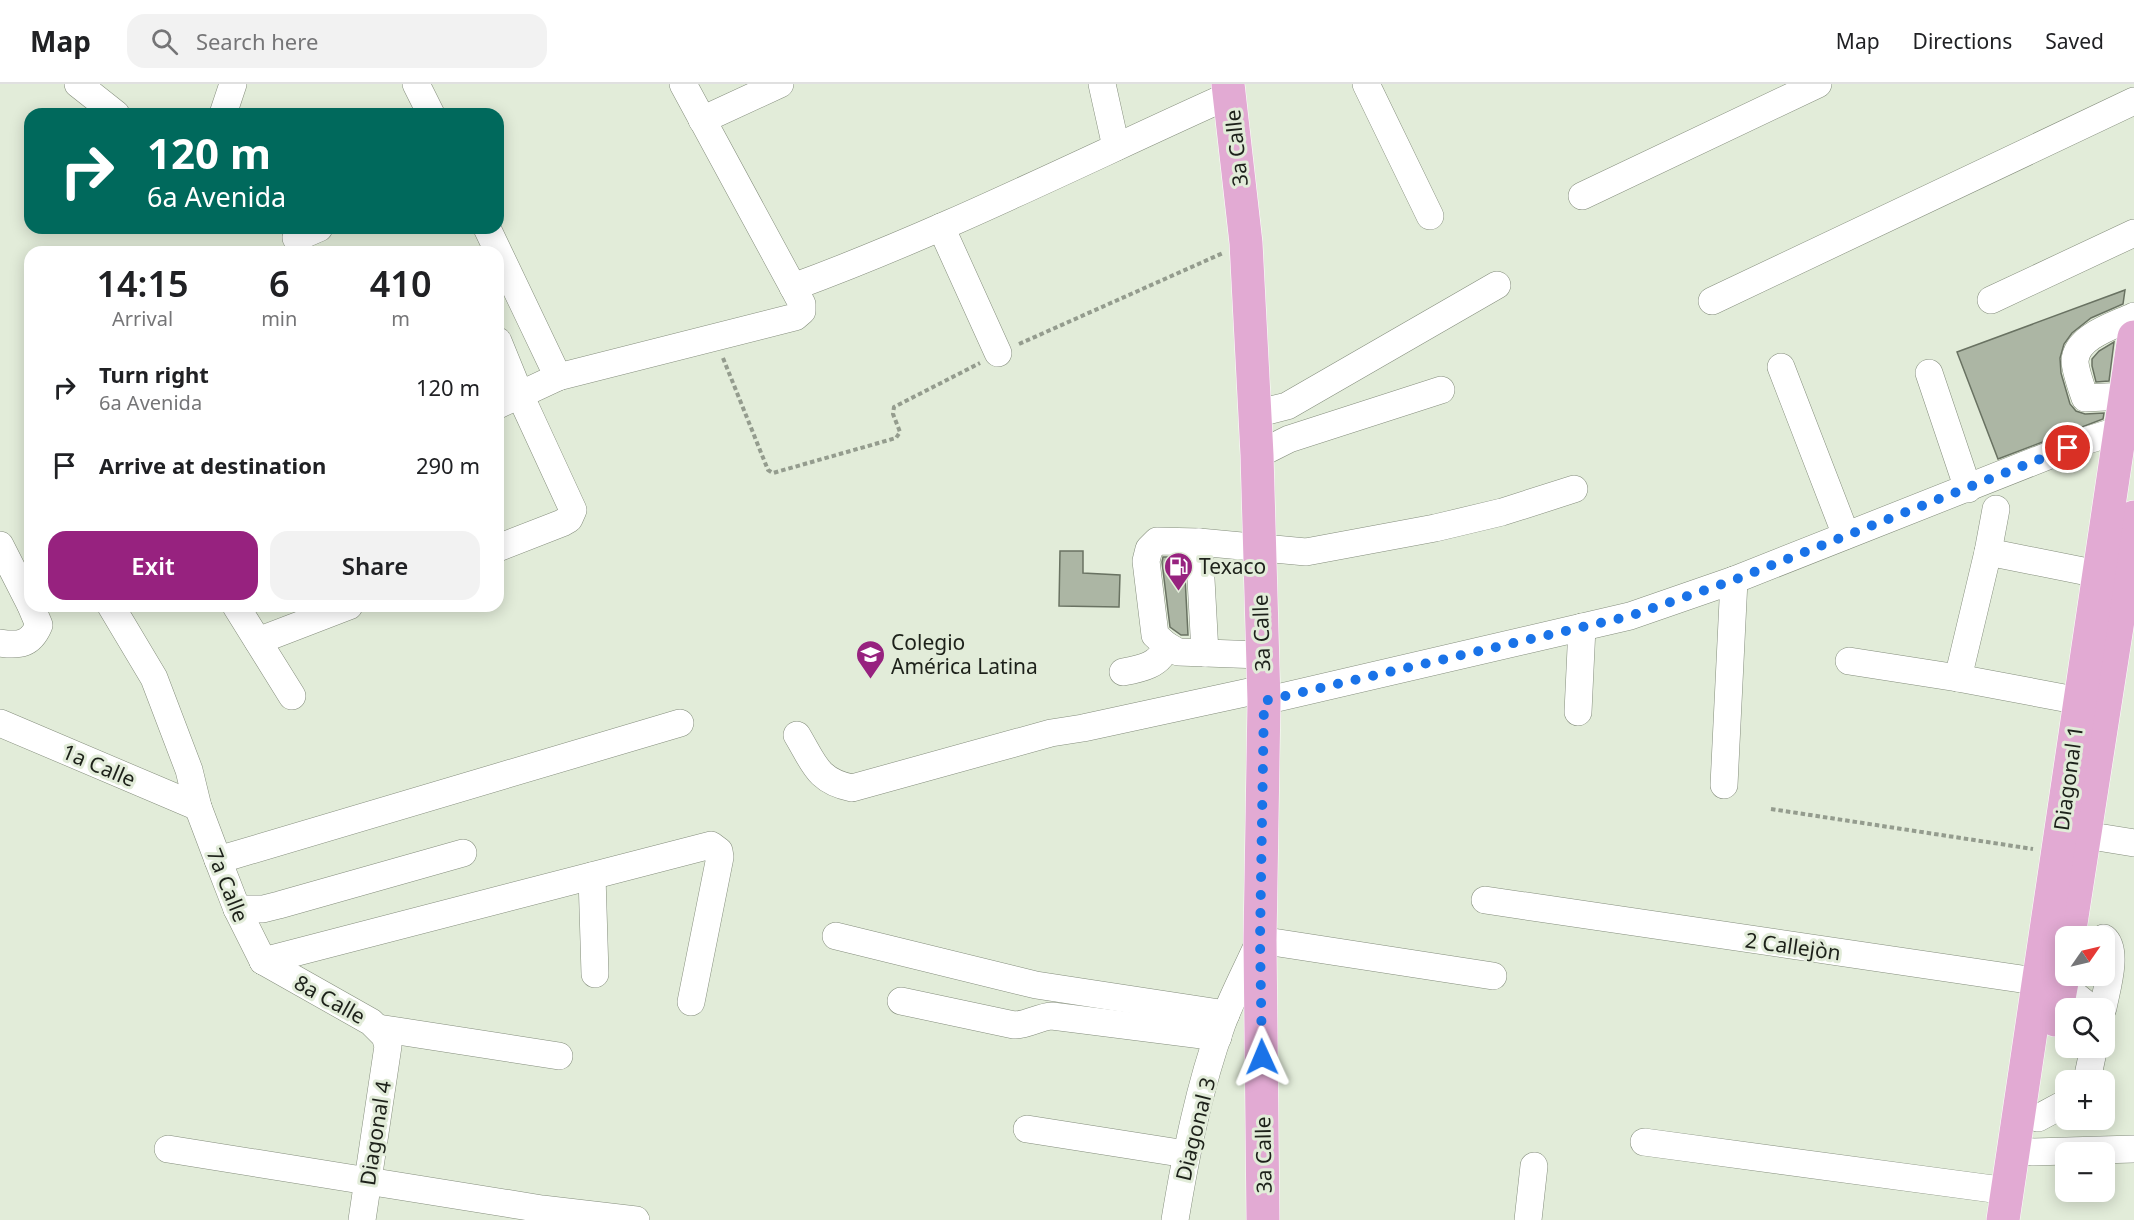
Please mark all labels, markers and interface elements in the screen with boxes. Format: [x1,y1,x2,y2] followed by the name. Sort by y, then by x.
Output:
[127,14,547,68] search box
[30,22,91,60] text: Map
[148,25,181,58] icon: search
[196,26,318,56] text: Search here
[1836,27,1880,55] text: Map
[1913,27,2012,55] text: Directions
[2045,27,2104,55] text: Saved
[1218,108,1254,188] street label: 3a Calle
[147,124,271,181] text: 120 m
[48,132,126,210] icon: right
[147,178,286,215] text: 6a Avenida
[96,259,189,308] text: 14:15
[269,259,290,308] text: 6
[370,259,432,308] text: 410
[112,305,173,332] text: Arrival
[261,305,297,332] text: min
[391,305,410,332] text: m
[99,359,209,389] text: Turn right
[48,371,81,404] icon: right
[416,372,480,402] text: 120 m
[99,389,202,416] text: 6a Avenida
[2042,422,2093,473] pin
[2051,431,2084,464] icon: arrive
[48,449,81,482] icon: arrive
[99,450,326,480] text: Arrive at destination
[416,450,480,480] text: 290 m
[48,531,258,600] button: Exit
[270,531,480,600] button: Share
[1162,550,1194,592] fuel station icon: Texaco
[1199,552,1266,580] place label: Texaco
[1246,594,1276,672] street label: 3a Calle
[891,628,1038,680] place label: Colegio América Latina
[854,638,886,680] school or university icon: Colegio América Latina
[2047,724,2089,832] street label: Diagonal 1
[58,737,140,793] street label: 1a Calle
[201,844,255,926] street label: 7a Calle
[1743,925,1843,967] street label: 2 Callejòn
[2055,926,2115,986] north arrow
[2055,926,2115,1202] map controls
[290,968,370,1030] street label: 8a Calle
[2055,998,2115,1058] button: search
[1230,1025,1294,1089] position arrow
[2055,1070,2115,1130] button: +
[1169,1074,1221,1184] street label: Diagonal 3
[353,1079,397,1187] street label: Diagonal 4
[1248,1116,1278,1194] street label: 3a Calle
[2055,1142,2115,1202] button: −

